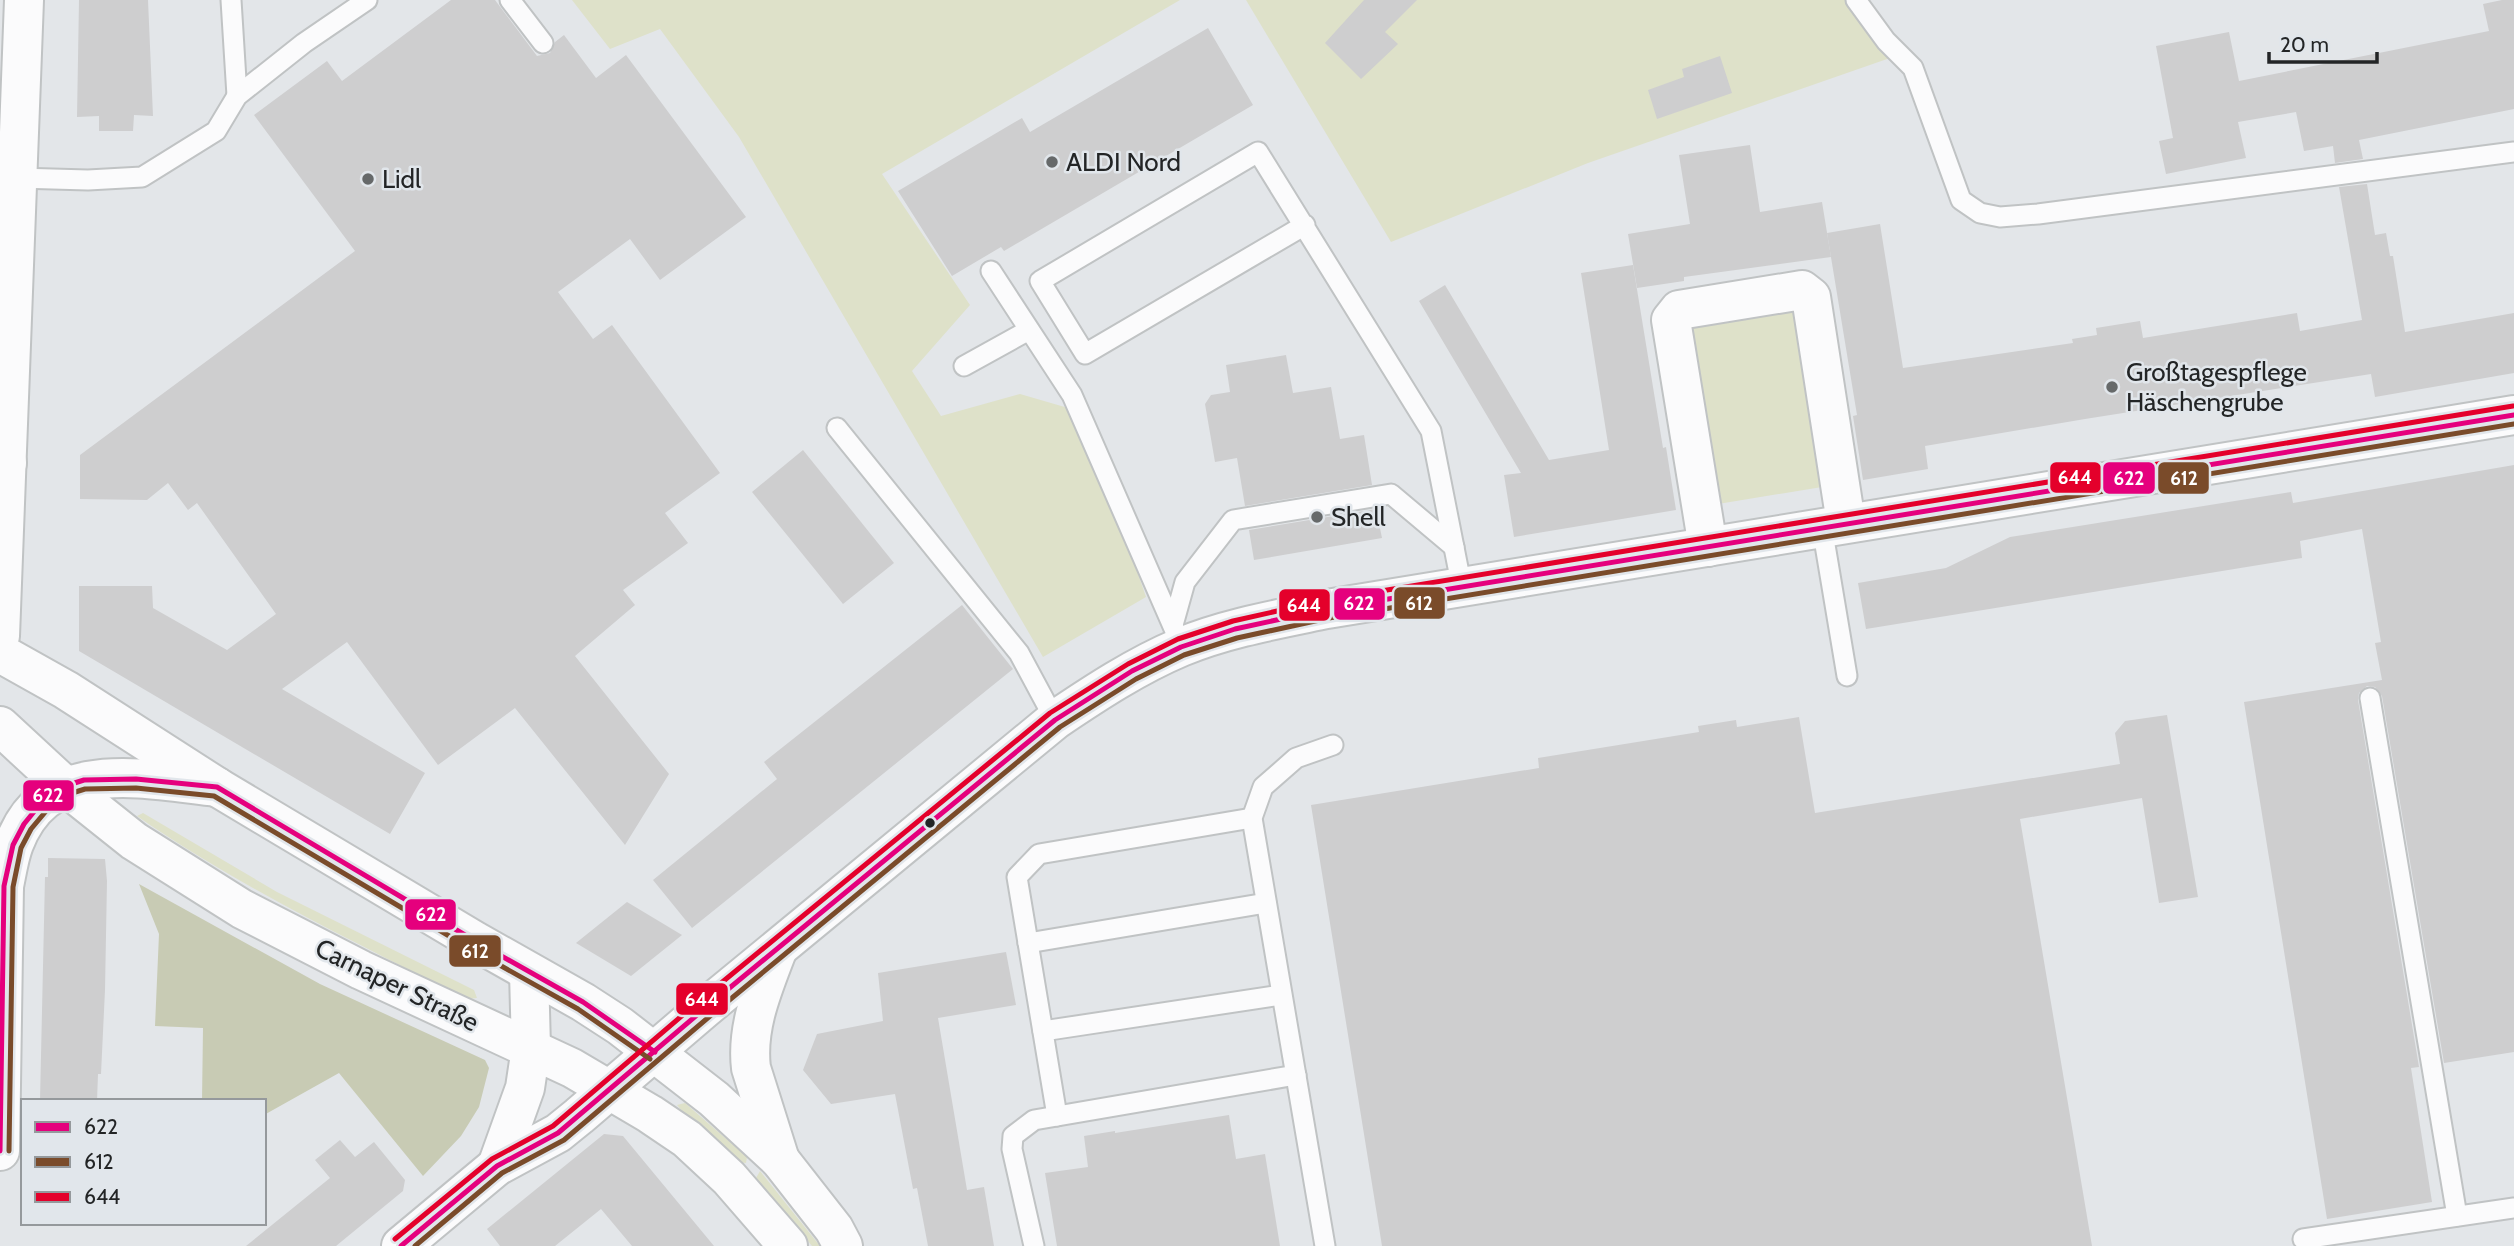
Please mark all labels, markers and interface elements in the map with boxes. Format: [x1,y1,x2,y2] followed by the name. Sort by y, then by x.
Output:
[2269,21,2378,65] scale bar
[2280,32,2329,57] text: 20 m
[1066,146,1181,178] place label: ALDI Nord
[1044,154,1060,170] marker: ALDI Nord
[382,163,421,195] place label: Lidl
[360,171,376,187] marker: Lidl
[2126,356,2307,418] place label: Großtagespflege Häschengrube
[2104,379,2120,395] marker: Großtagespflege Häschengrube
[2049,461,2102,494] line badge: 644
[2102,461,2156,495] line badge: 622
[2157,461,2210,495] line badge: 612
[2058,466,2092,489] text: 644
[2114,467,2144,490] text: 622
[2170,467,2198,490] text: 612
[1331,501,1386,533] place label: Shell
[1309,509,1325,525] marker: Shell
[1393,586,1446,620] line badge: 612
[1333,587,1386,621] line badge: 622
[1278,588,1331,622] line badge: 644
[1344,592,1374,615] text: 622
[1405,592,1433,615] text: 612
[1287,594,1321,617] text: 644
[22,779,75,812] line badge: 622
[33,784,63,807] text: 622
[923,816,937,830] unlabelled marker
[404,898,457,931] line badge: 622
[416,903,446,926] text: 622
[310,932,484,1038] street label: Carnaper Straße
[448,934,502,968] line badge: 612
[461,940,489,963] text: 612
[675,982,729,1016] line badge: 644
[685,988,719,1011] text: 644
[21,1099,266,1225] legend
[84,1114,118,1139] text: 622
[84,1149,114,1174] text: 612
[84,1184,120,1209] text: 644

